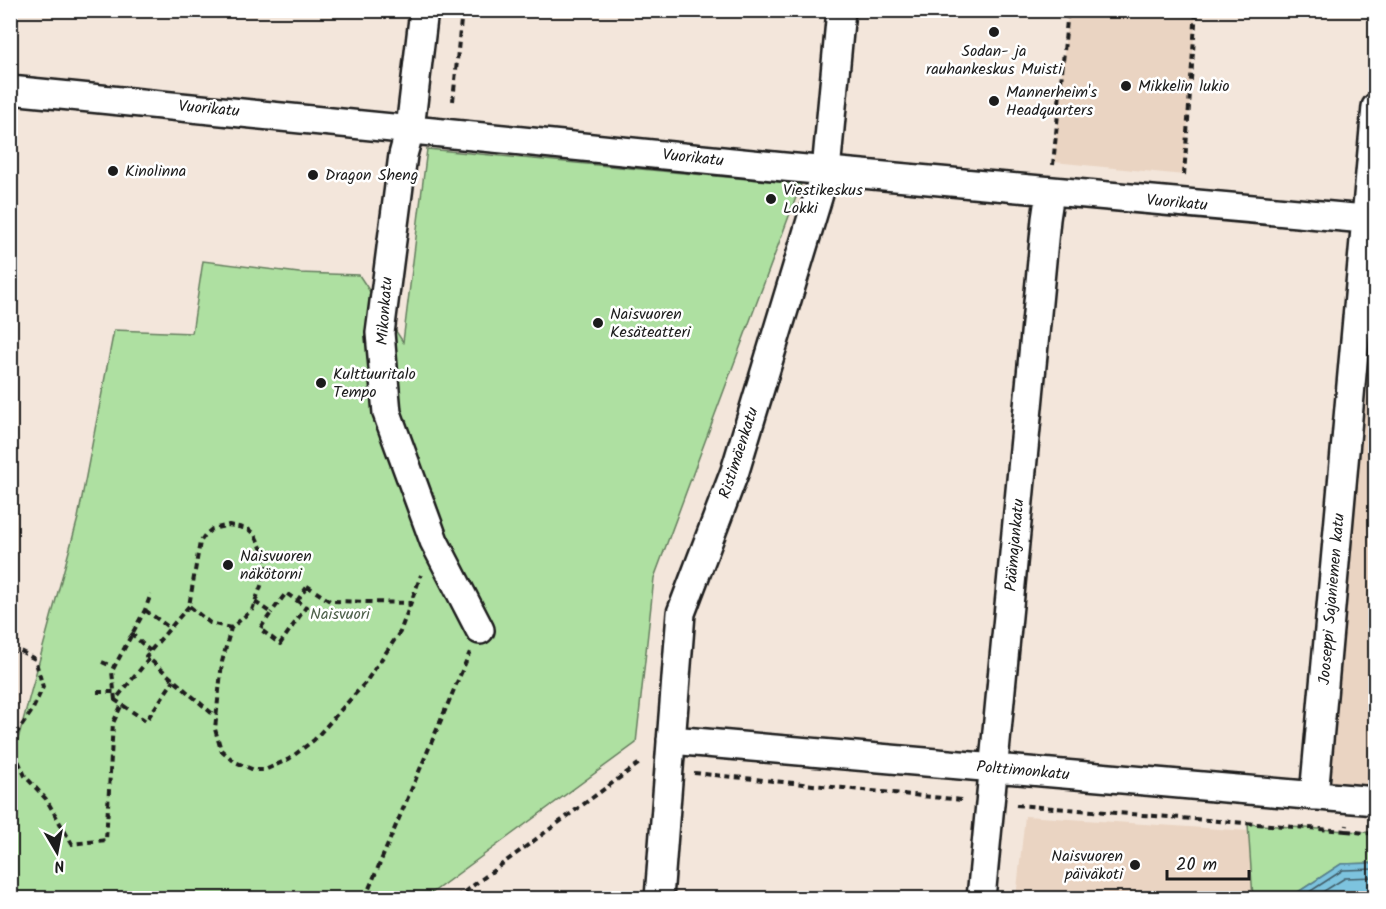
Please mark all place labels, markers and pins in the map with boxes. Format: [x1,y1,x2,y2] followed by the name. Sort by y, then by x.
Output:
[987,25,1001,39] marker: Sodan- ja rauhankeskus Muisti
[926,39,1063,82] place label: Sodan- ja rauhankeskus Muisti
[1138,74,1230,99] place label: Mikkelin lukio
[1119,79,1133,93] marker: Mikkelin lukio
[1006,80,1097,123] place label: Mannerheim's Headquarters
[987,94,1001,108] marker: Mannerheim's Headquarters
[125,159,186,184] place label: Kinolinna
[325,163,418,188] place label: Dragon Sheng
[106,164,120,178] marker: Kinolinna
[306,168,320,182] marker: Dragon Sheng
[783,178,863,221] place label: Viestikeskus Lokki
[764,192,778,206] marker: Viestikeskus Lokki
[610,302,692,345] place label: Naisvuoren Kesäteatteri
[591,316,605,330] marker: Naisvuoren Kesäteatteri
[333,362,416,405] place label: Kulttuuritalo Tempo
[314,376,328,390] marker: Kulttuuritalo Tempo
[240,544,312,587] place label: Naisvuoren näkötorni
[221,558,235,572] marker: Naisvuoren näkötorni
[1051,844,1124,887] place label: Naisvuoren päiväkoti
[1128,858,1142,872] marker: Naisvuoren päiväkoti

